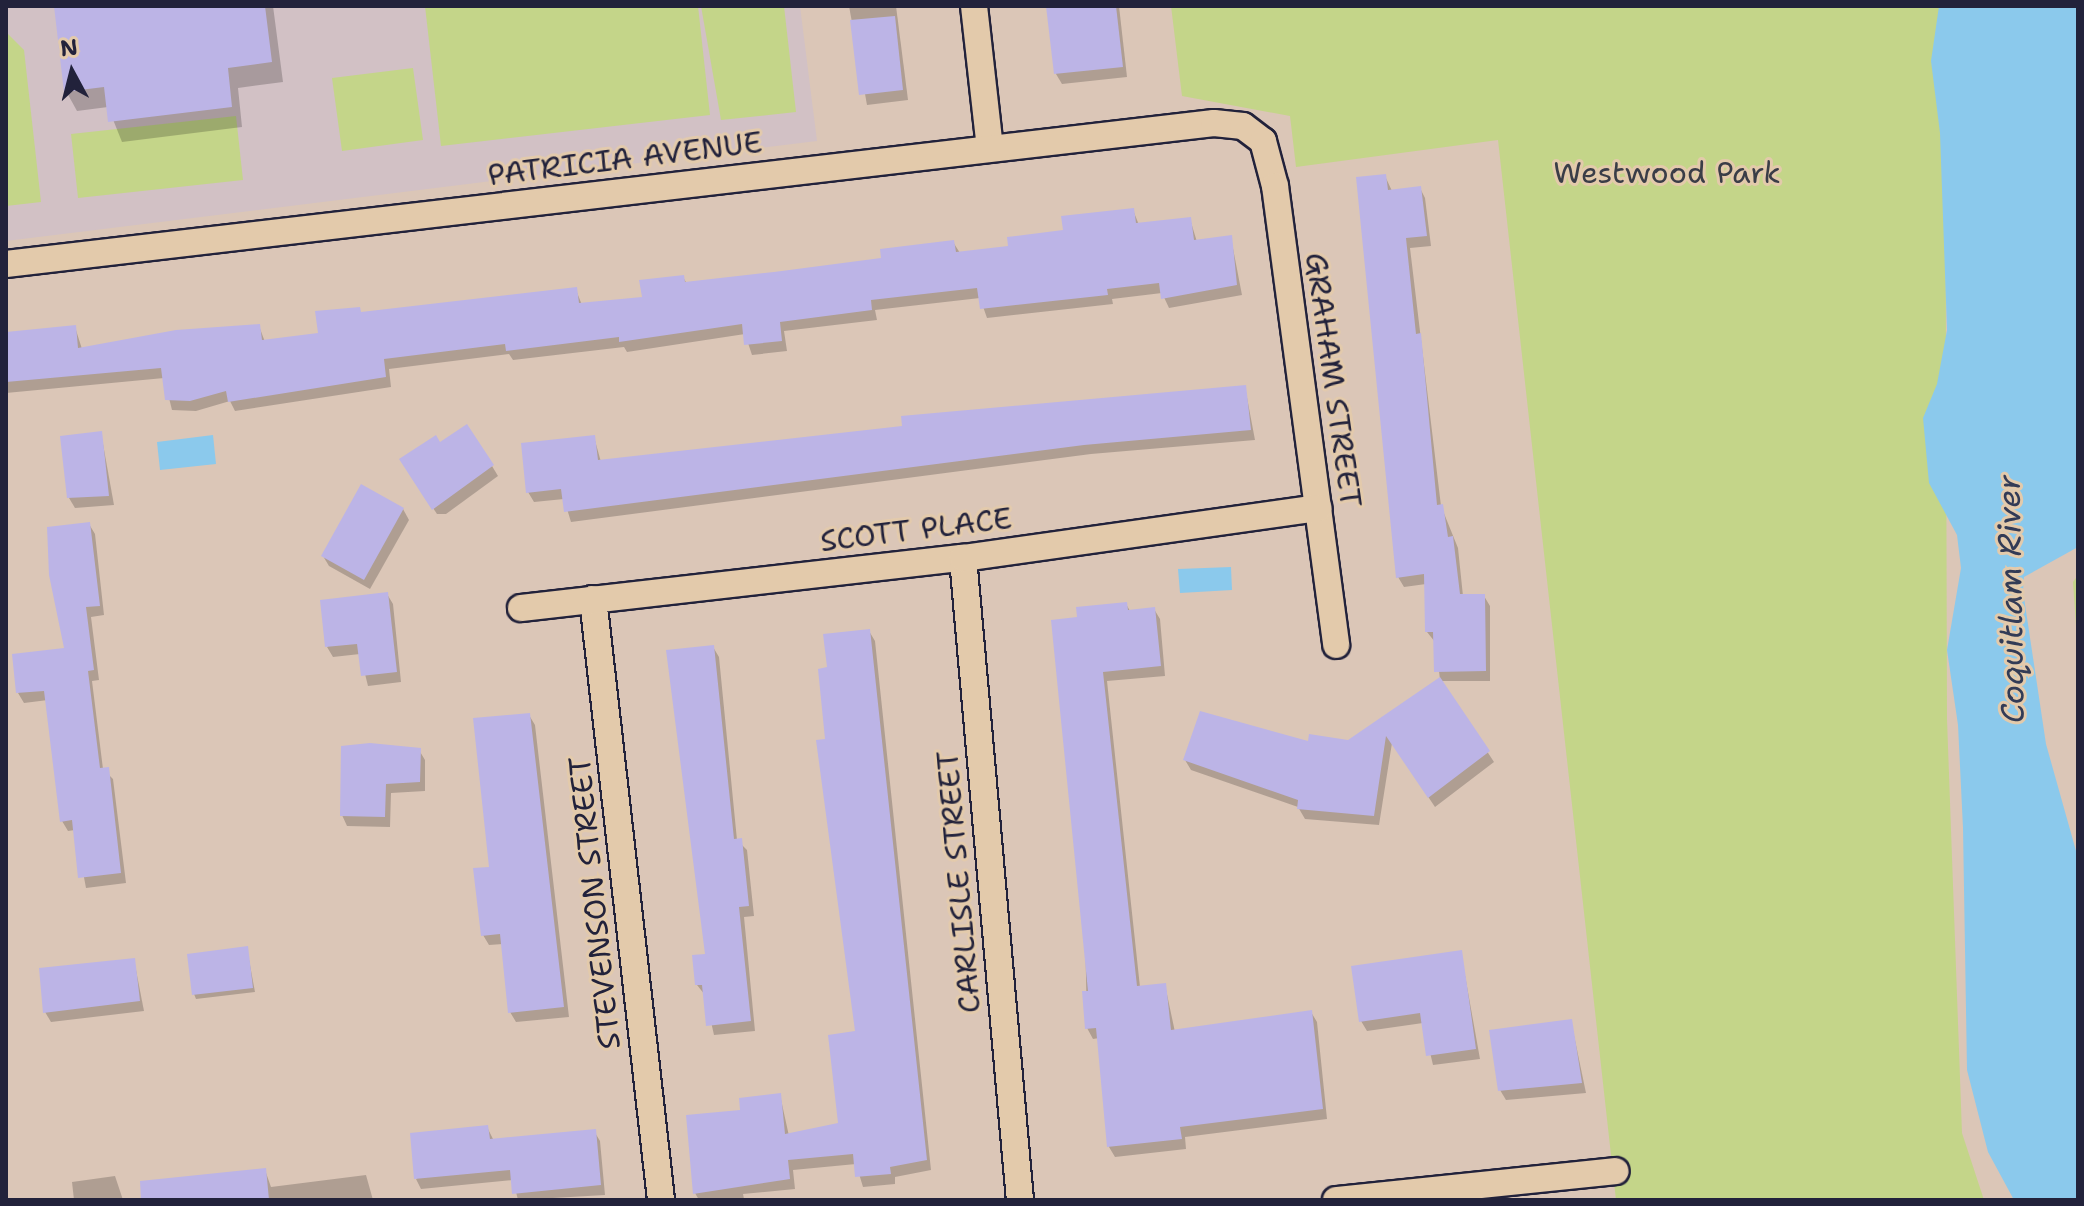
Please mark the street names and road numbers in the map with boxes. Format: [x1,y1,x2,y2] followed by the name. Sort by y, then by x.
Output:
[486,124,764,194] street label: PATRICIA AVENUE
[1297,250,1369,510] street label: GRAHAM STREET
[818,500,1014,560] street label: SCOTT PLACE
[930,749,988,1015] street label: CARLISLE STREET
[562,755,628,1051] street label: STEVENSON STREET

